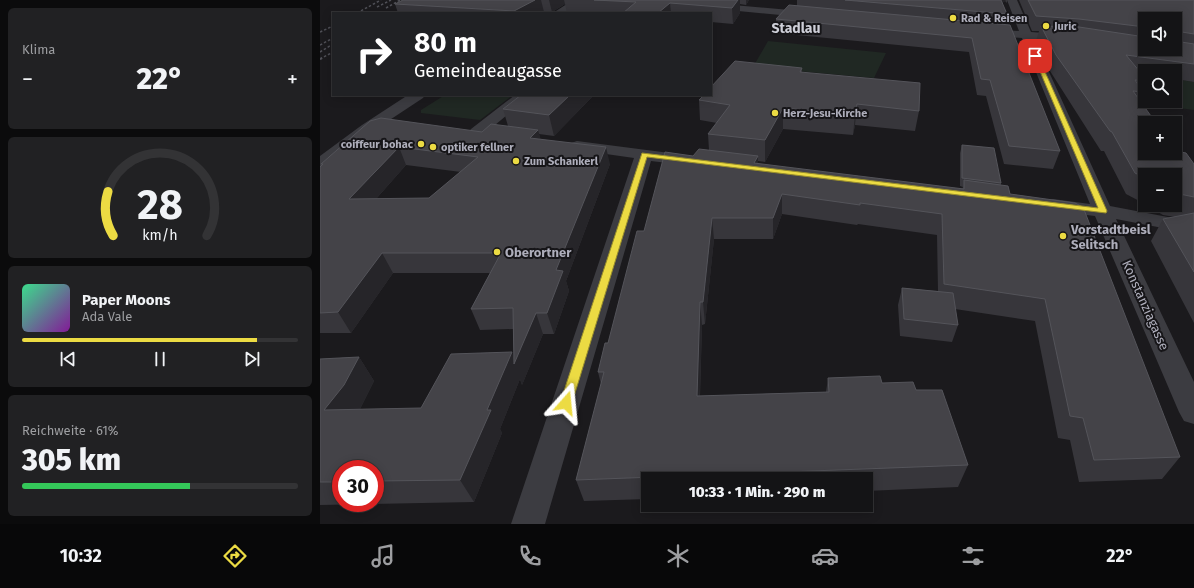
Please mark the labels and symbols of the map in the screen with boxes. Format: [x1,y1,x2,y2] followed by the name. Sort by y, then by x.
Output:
[961,12,1027,25] place label: Rad & Reisen
[948,13,958,23] marker: Rad & Reisen
[771,20,821,37] district label: Stadlau
[1053,20,1077,33] place label: Juric
[1041,21,1051,31] marker: Juric
[1018,39,1052,73] pin
[783,107,867,120] place label: Herz-Jesu-Kirche
[770,108,780,118] marker: Herz-Jesu-Kirche
[341,138,414,151] place label: coiffeur bohac
[416,139,426,149] marker: coiffeur bohac
[441,141,514,154] place label: optiker fellner
[428,142,438,152] marker: optiker fellner
[524,155,599,168] place label: Zum Schankerl
[511,156,521,166] marker: Zum Schankerl
[1070,222,1151,252] place label: Vorstadtbeisl Selitsch
[1058,231,1068,241] marker: Vorstadtbeisl Selitsch
[505,245,572,260] place label: Oberortner
[492,247,502,257] marker: Oberortner
[1119,258,1172,353] street label: Konstanziagasse
[545,382,587,424] position arrow
[332,460,384,512] speed limit sign: 30

